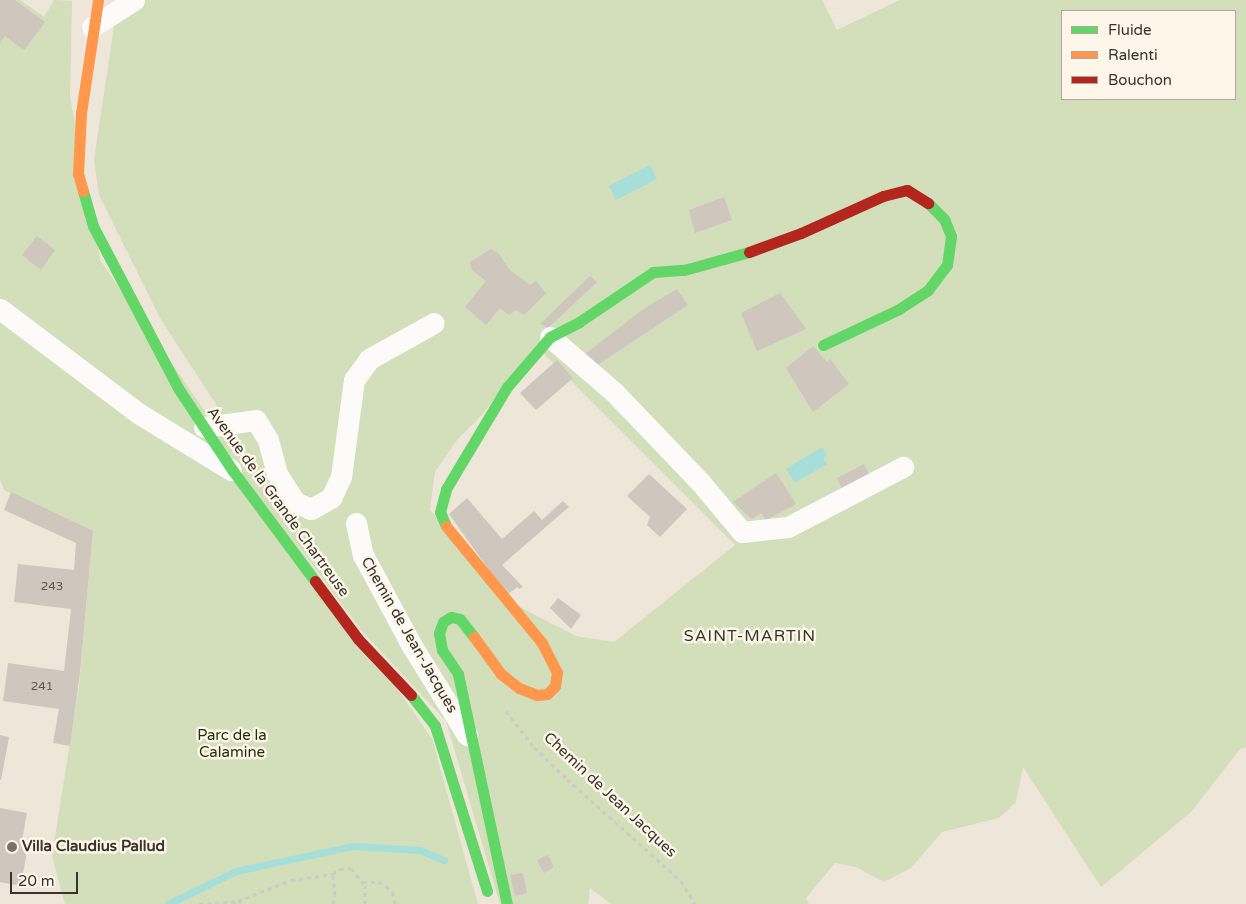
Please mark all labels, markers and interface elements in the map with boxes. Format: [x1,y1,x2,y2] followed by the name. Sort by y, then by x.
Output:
[1061,10,1236,100] legend
[1108,21,1152,39] text: Fluide
[1108,46,1158,64] text: Ralenti
[1108,71,1172,89] text: Bouchon
[203,404,353,600] street label: Avenue de la Grande Chartreuse
[357,554,461,716] street label: Chemin de Jean-Jacques
[41,580,63,594] house number: 243
[682,626,818,646] district label: SAINT-MARTIN
[31,680,53,694] house number: 241
[197,726,267,761] park label: Parc de la Calamine
[540,729,680,861] street label: Chemin de Jean Jacques
[22,838,165,856] place label: Villa Claudius Pallud
[6,841,18,853] marker: Villa Claudius Pallud
[12,862,80,894] scale bar
[18,872,55,890] text: 20 m

